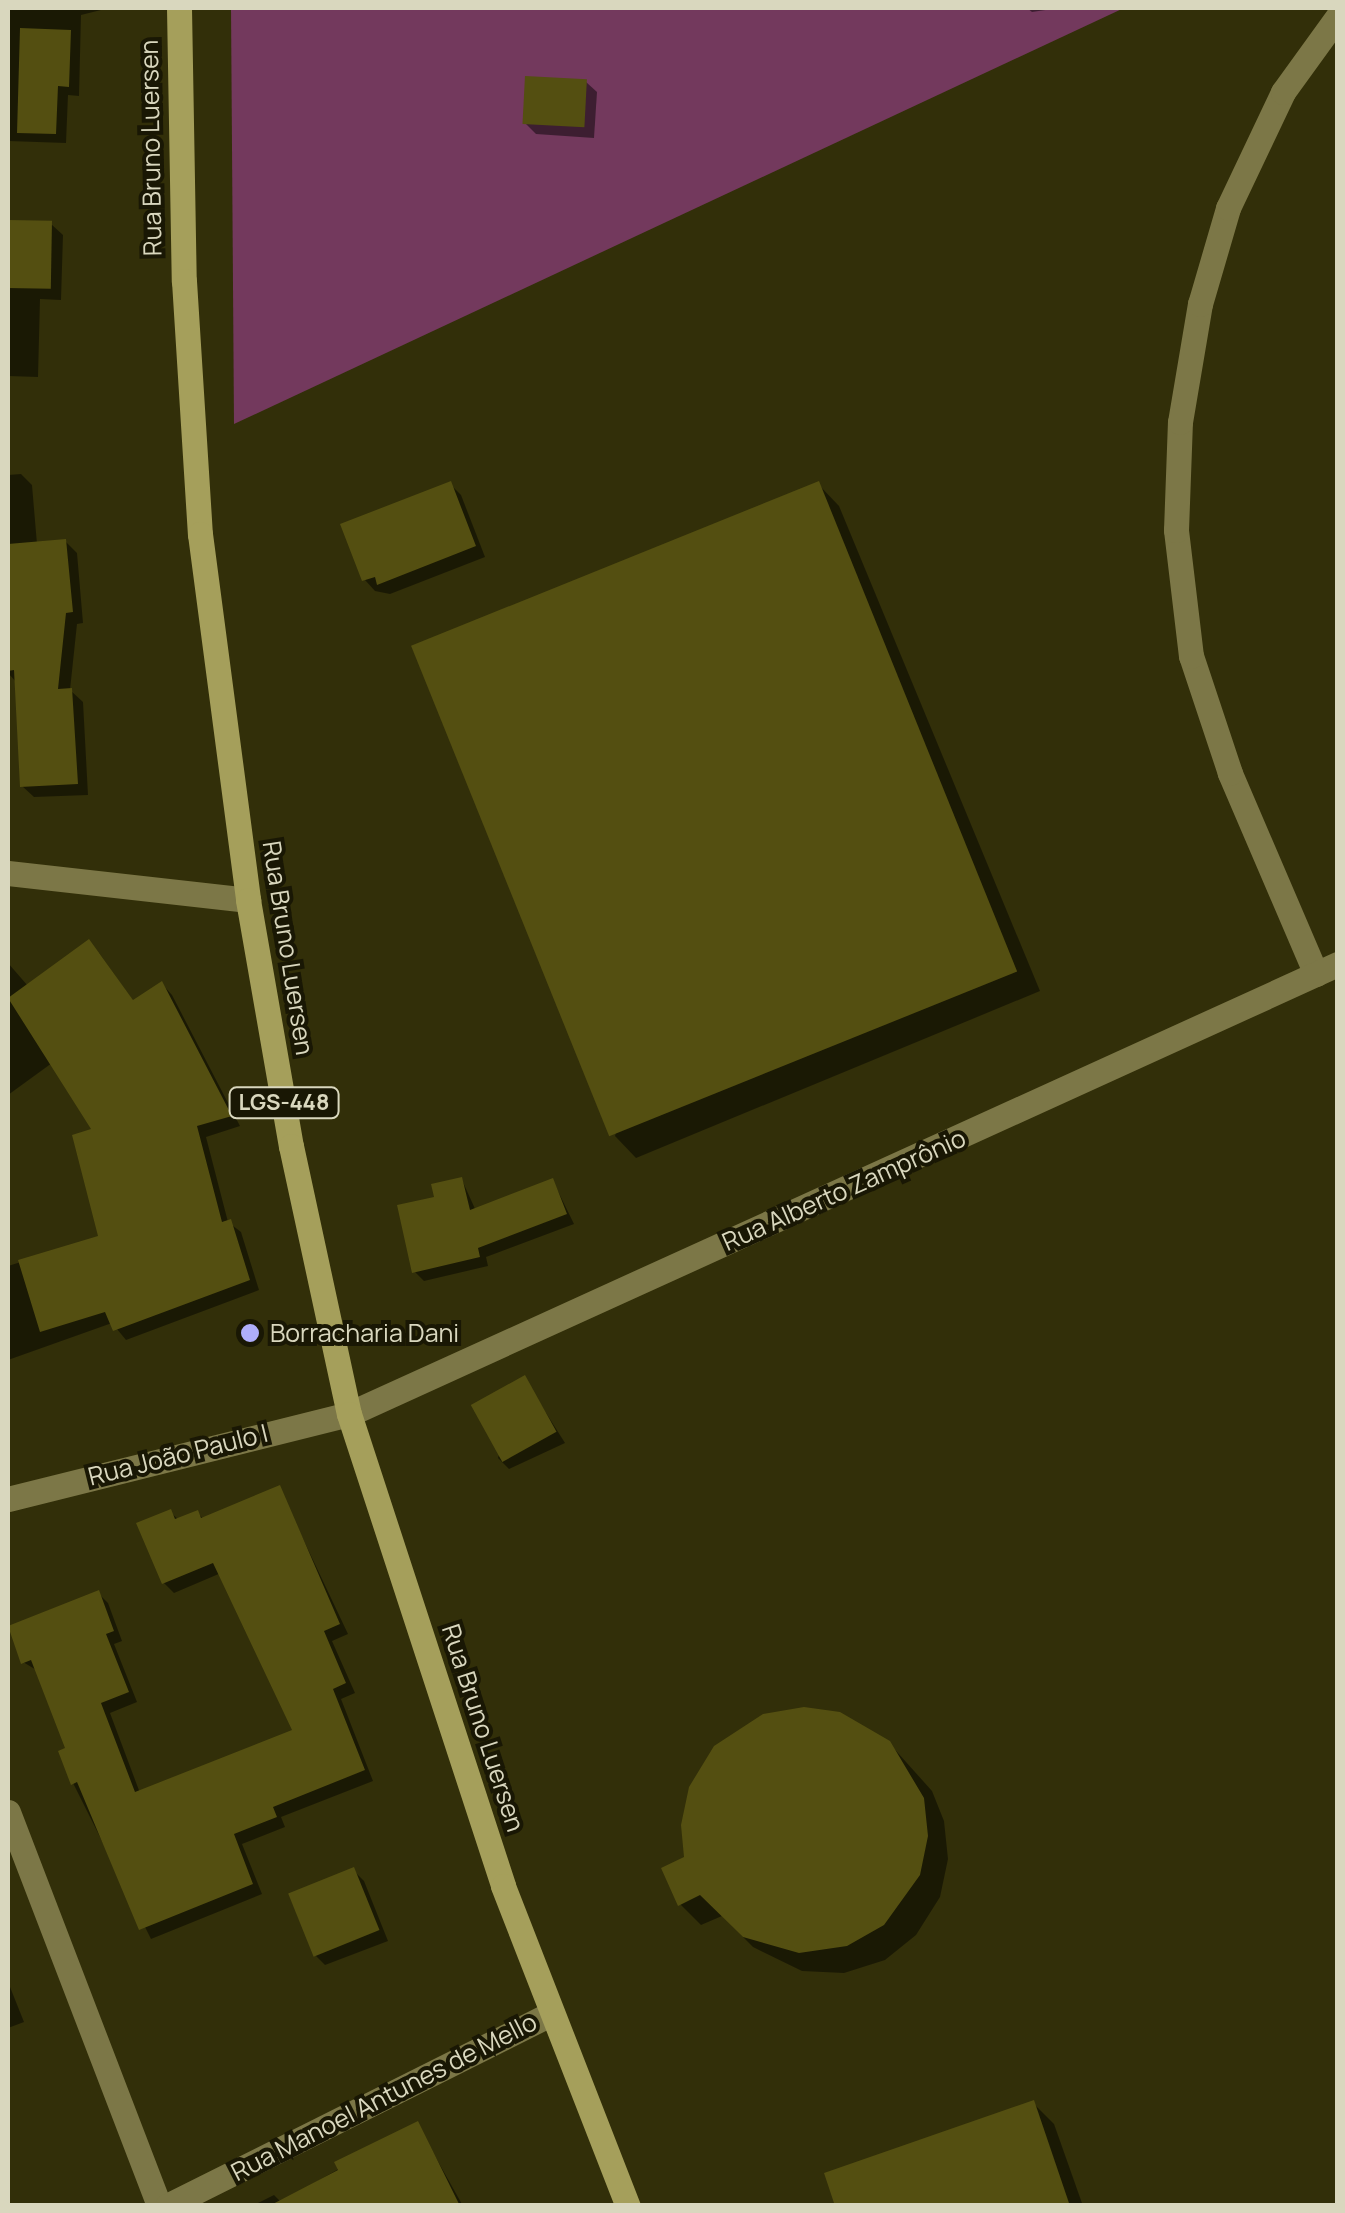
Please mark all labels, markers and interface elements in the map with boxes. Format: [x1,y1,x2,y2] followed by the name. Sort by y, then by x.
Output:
[134,40,168,256] street label: Rua Bruno Luersen
[256,839,320,1057] street label: Rua Bruno Luersen
[226,1086,342,1120] road number: LGS-448
[718,1123,970,1257] street label: Rua Alberto Zamprônio
[270,1318,459,1348] place label: Borracharia Dani
[239,1322,261,1344] marker: Borracharia Dani
[85,1418,271,1492] street label: Rua João Paulo I
[435,1621,531,1835] street label: Rua Bruno Luersen
[226,2007,542,2187] street label: Rua Manoel Antunes de Mello

